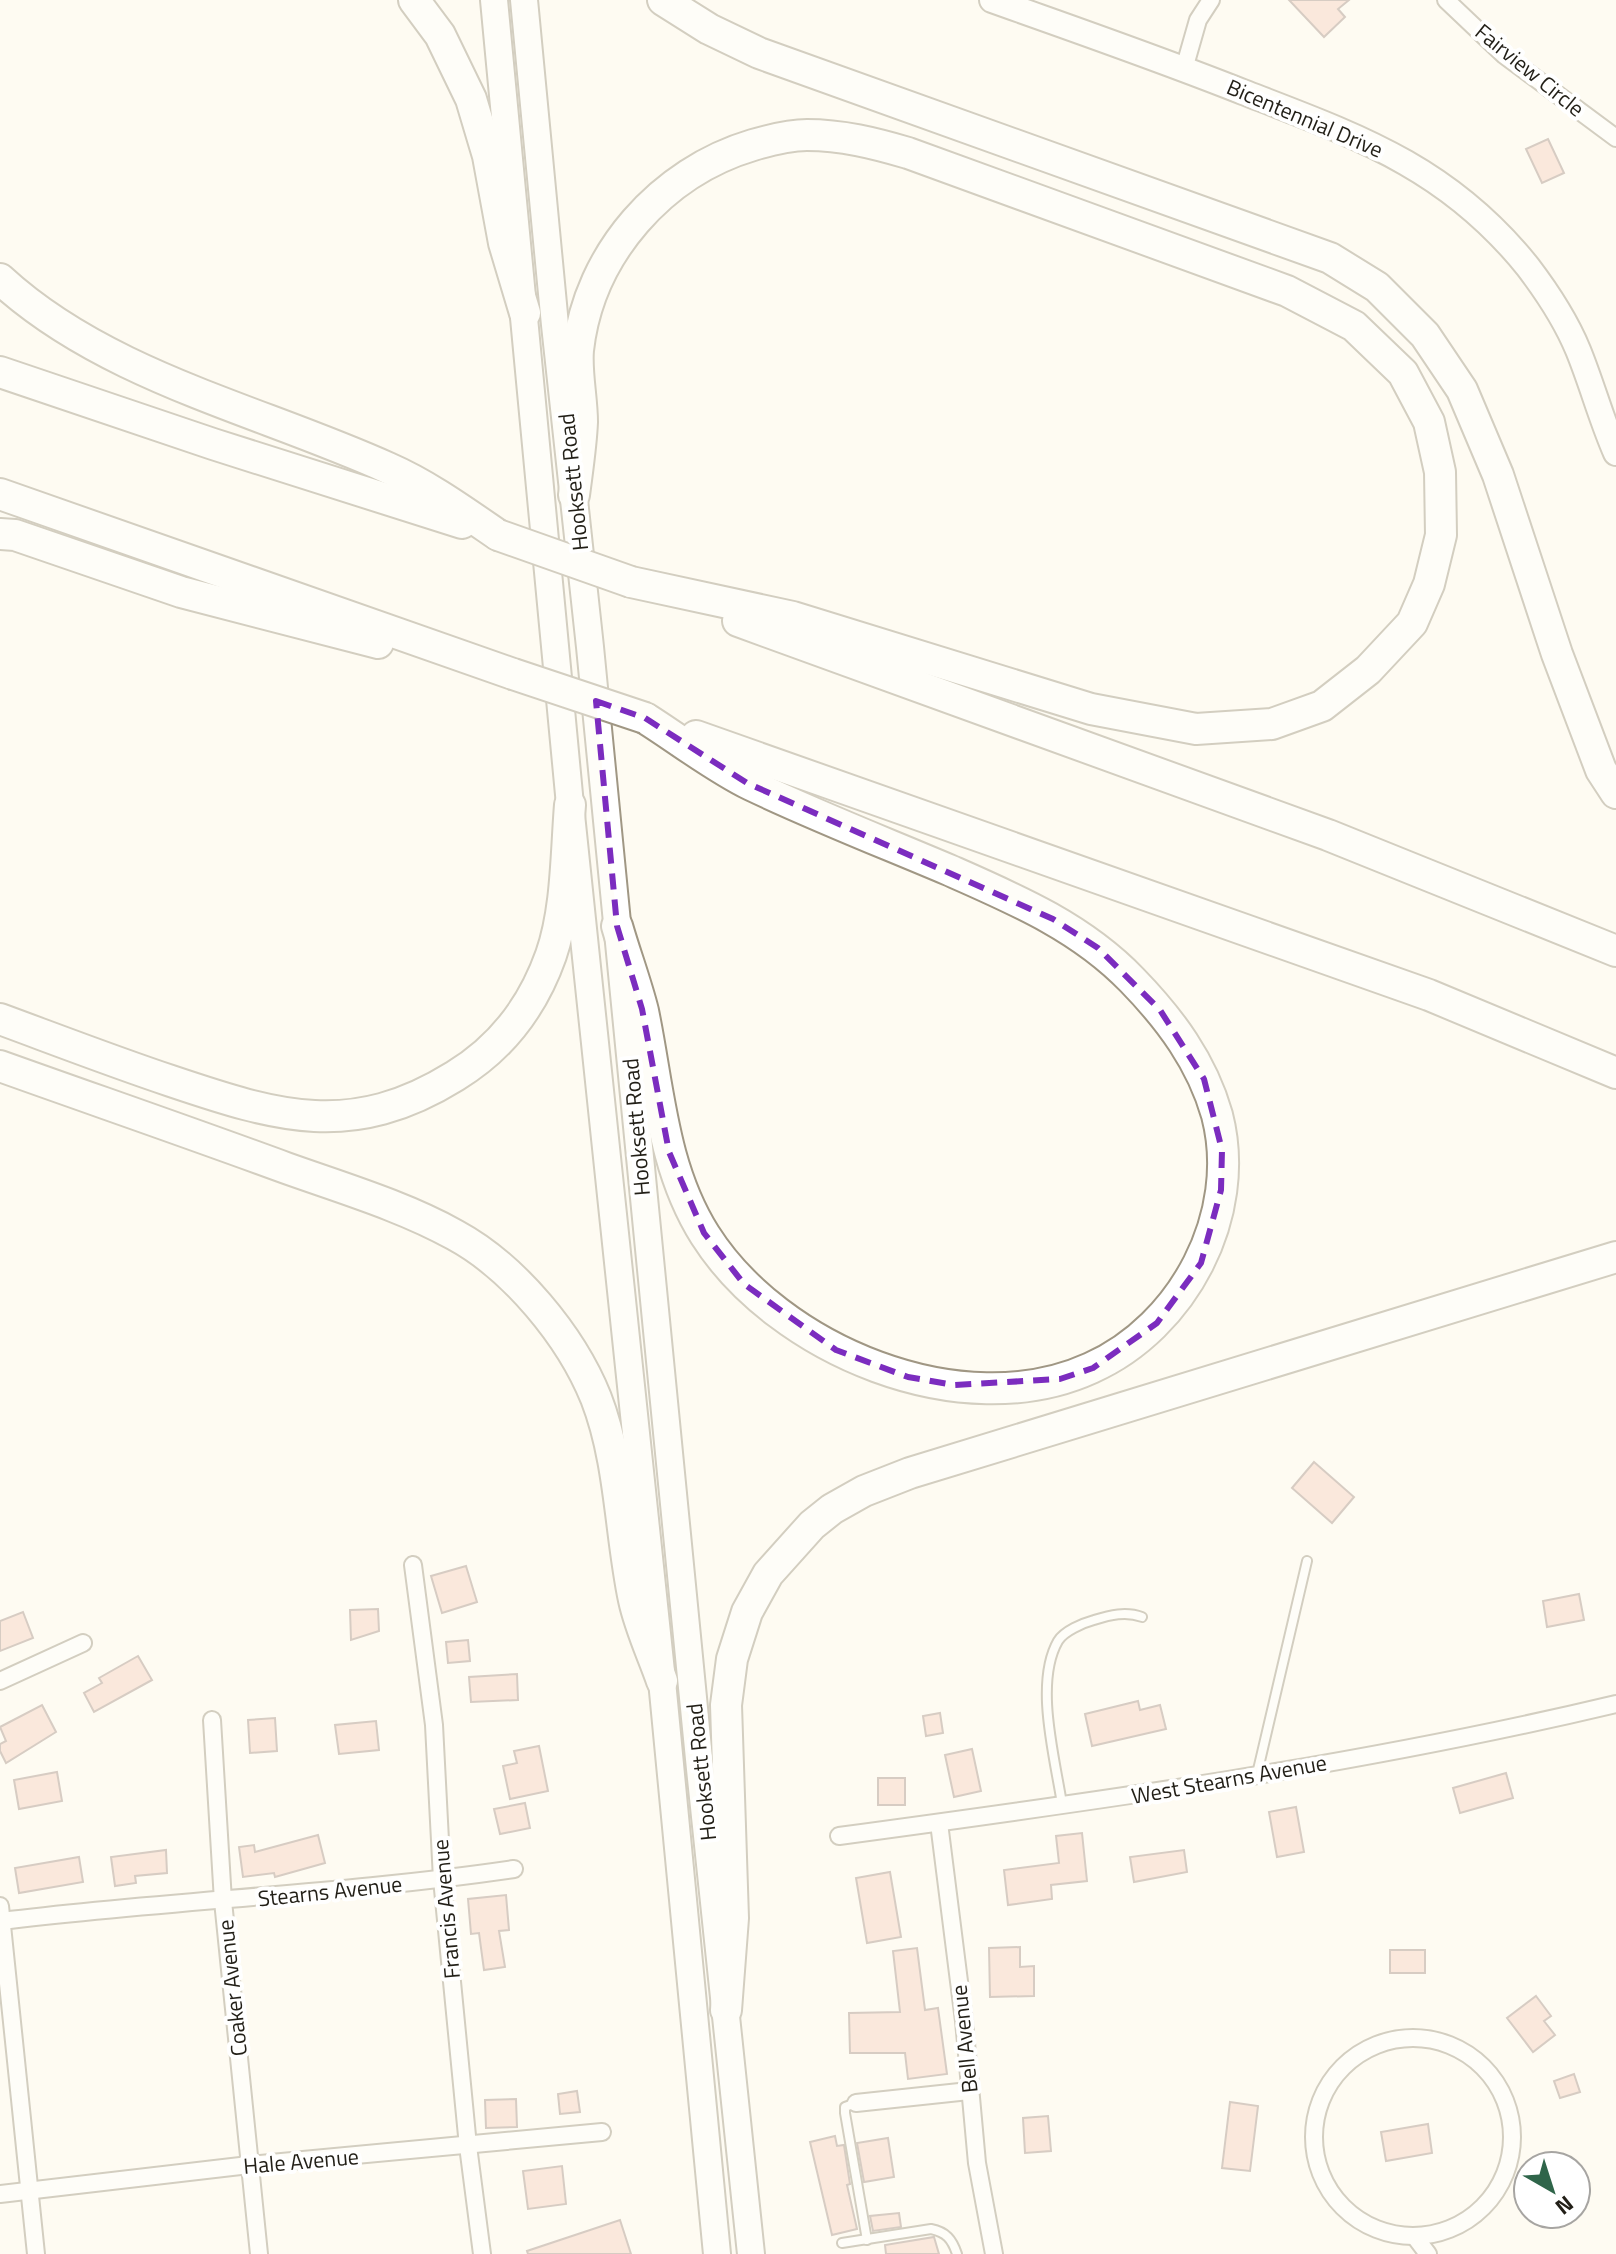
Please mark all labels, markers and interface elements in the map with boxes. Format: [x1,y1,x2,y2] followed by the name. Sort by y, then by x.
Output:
[1468,15,1592,125] street label: Fairview Circle
[1221,70,1389,166] street label: Bicentennial Drive
[549,412,597,552] street label: Hooksett Road
[613,1057,659,1197] street label: Hooksett Road
[677,1702,725,1842] street label: Hooksett Road
[1129,1745,1329,1813] street label: West Stearns Avenue
[423,1838,469,1980] street label: Francis Avenue
[256,1867,404,1915] street label: Stearns Avenue
[208,1918,256,2058] street label: Coaker Avenue
[941,1983,987,2095] street label: Bell Avenue
[242,2139,360,2183] street label: Hale Avenue
[1512,2150,1592,2230] north arrow
[1548,2188,1581,2224] text: N

